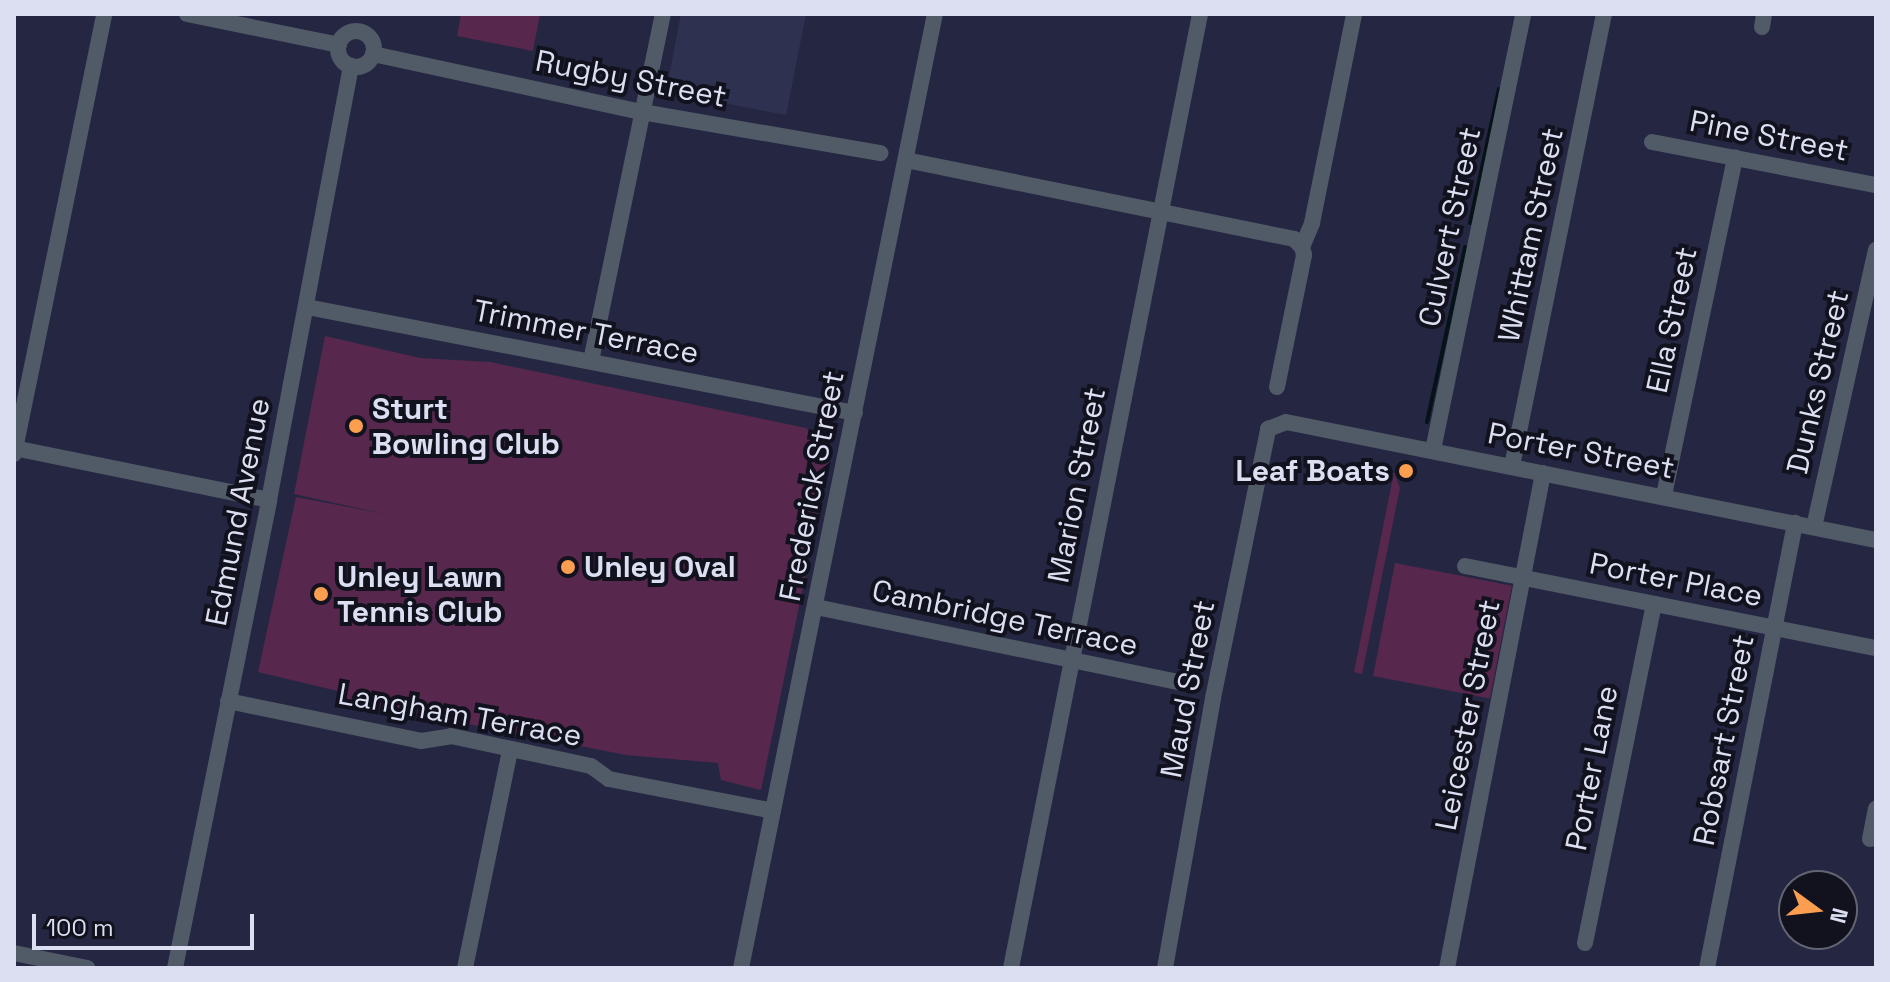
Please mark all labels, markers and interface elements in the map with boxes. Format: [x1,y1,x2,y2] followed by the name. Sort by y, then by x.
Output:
[533,43,729,115] street label: Rugby Street
[1687,103,1851,169] street label: Pine Street
[1411,124,1489,330] street label: Culvert Street
[1491,125,1571,345] street label: Whittam Street
[1639,244,1705,396] street label: Ella Street
[1779,287,1857,477] street label: Dunks Street
[470,292,702,372] street label: Trimmer Terrace
[772,368,852,604] street label: Frederick Street
[1040,384,1114,586] street label: Marion Street
[372,391,560,462] place label: Sturt Bowling Club
[198,395,278,629] street label: Edmund Avenue
[1485,415,1677,487] street label: Porter Street
[347,417,365,435] marker: Sturt Bowling Club
[1236,453,1390,489] place label: Leaf Boats
[1397,462,1415,480] marker: Leaf Boats
[1586,546,1766,614] street label: Porter Place
[584,549,736,585] place label: Unley Oval
[559,558,577,576] marker: Unley Oval
[337,559,503,630] place label: Unley Lawn Tennis Club
[869,572,1141,664] street label: Cambridge Terrace
[312,585,330,603] marker: Unley Lawn Tennis Club
[1153,597,1223,781] street label: Maud Street
[1428,597,1508,833] street label: Leicester Street
[1686,631,1762,849] street label: Robsart Street
[335,676,585,754] street label: Langham Terrace
[1558,682,1626,854] street label: Porter Lane
[1778,870,1858,950] north arrow
[36,898,258,948] scale bar
[1824,905,1855,926] text: N
[46,912,114,943] text: 100 m

